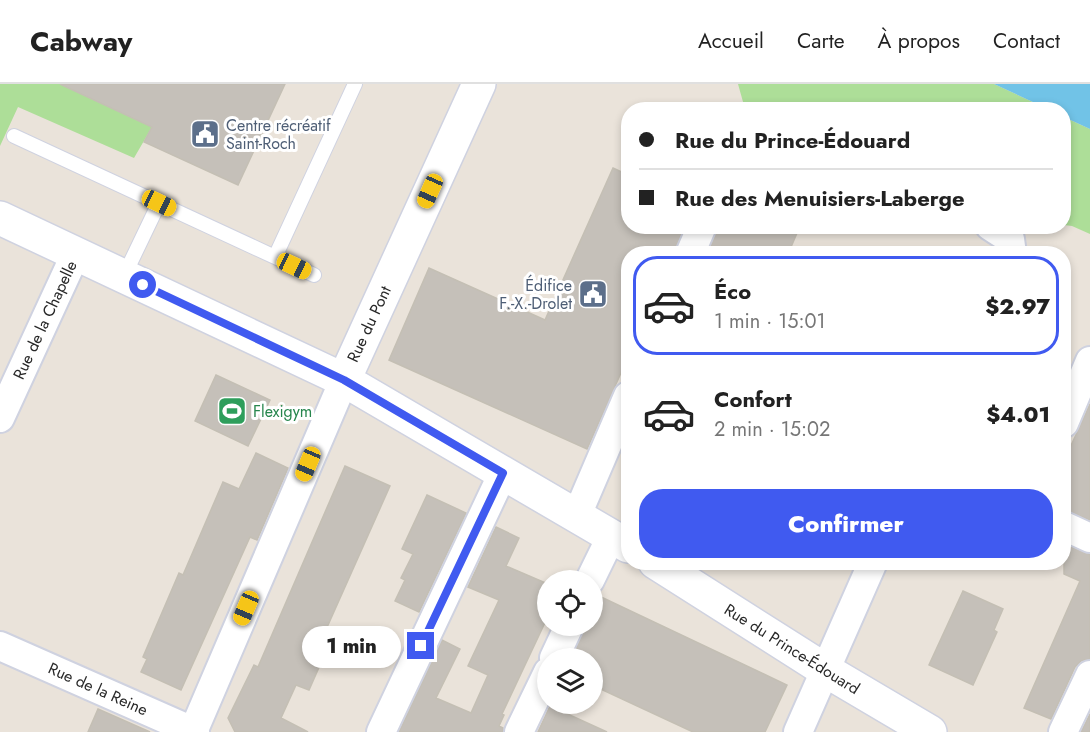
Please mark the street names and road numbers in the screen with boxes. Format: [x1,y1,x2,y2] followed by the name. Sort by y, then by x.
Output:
[7,257,83,383] street label: Rue de la Chapelle
[341,282,397,366] street label: Rue du Pont
[720,598,864,700] street label: Rue du Prince-Édouard
[45,657,151,721] street label: Rue de la Reine

